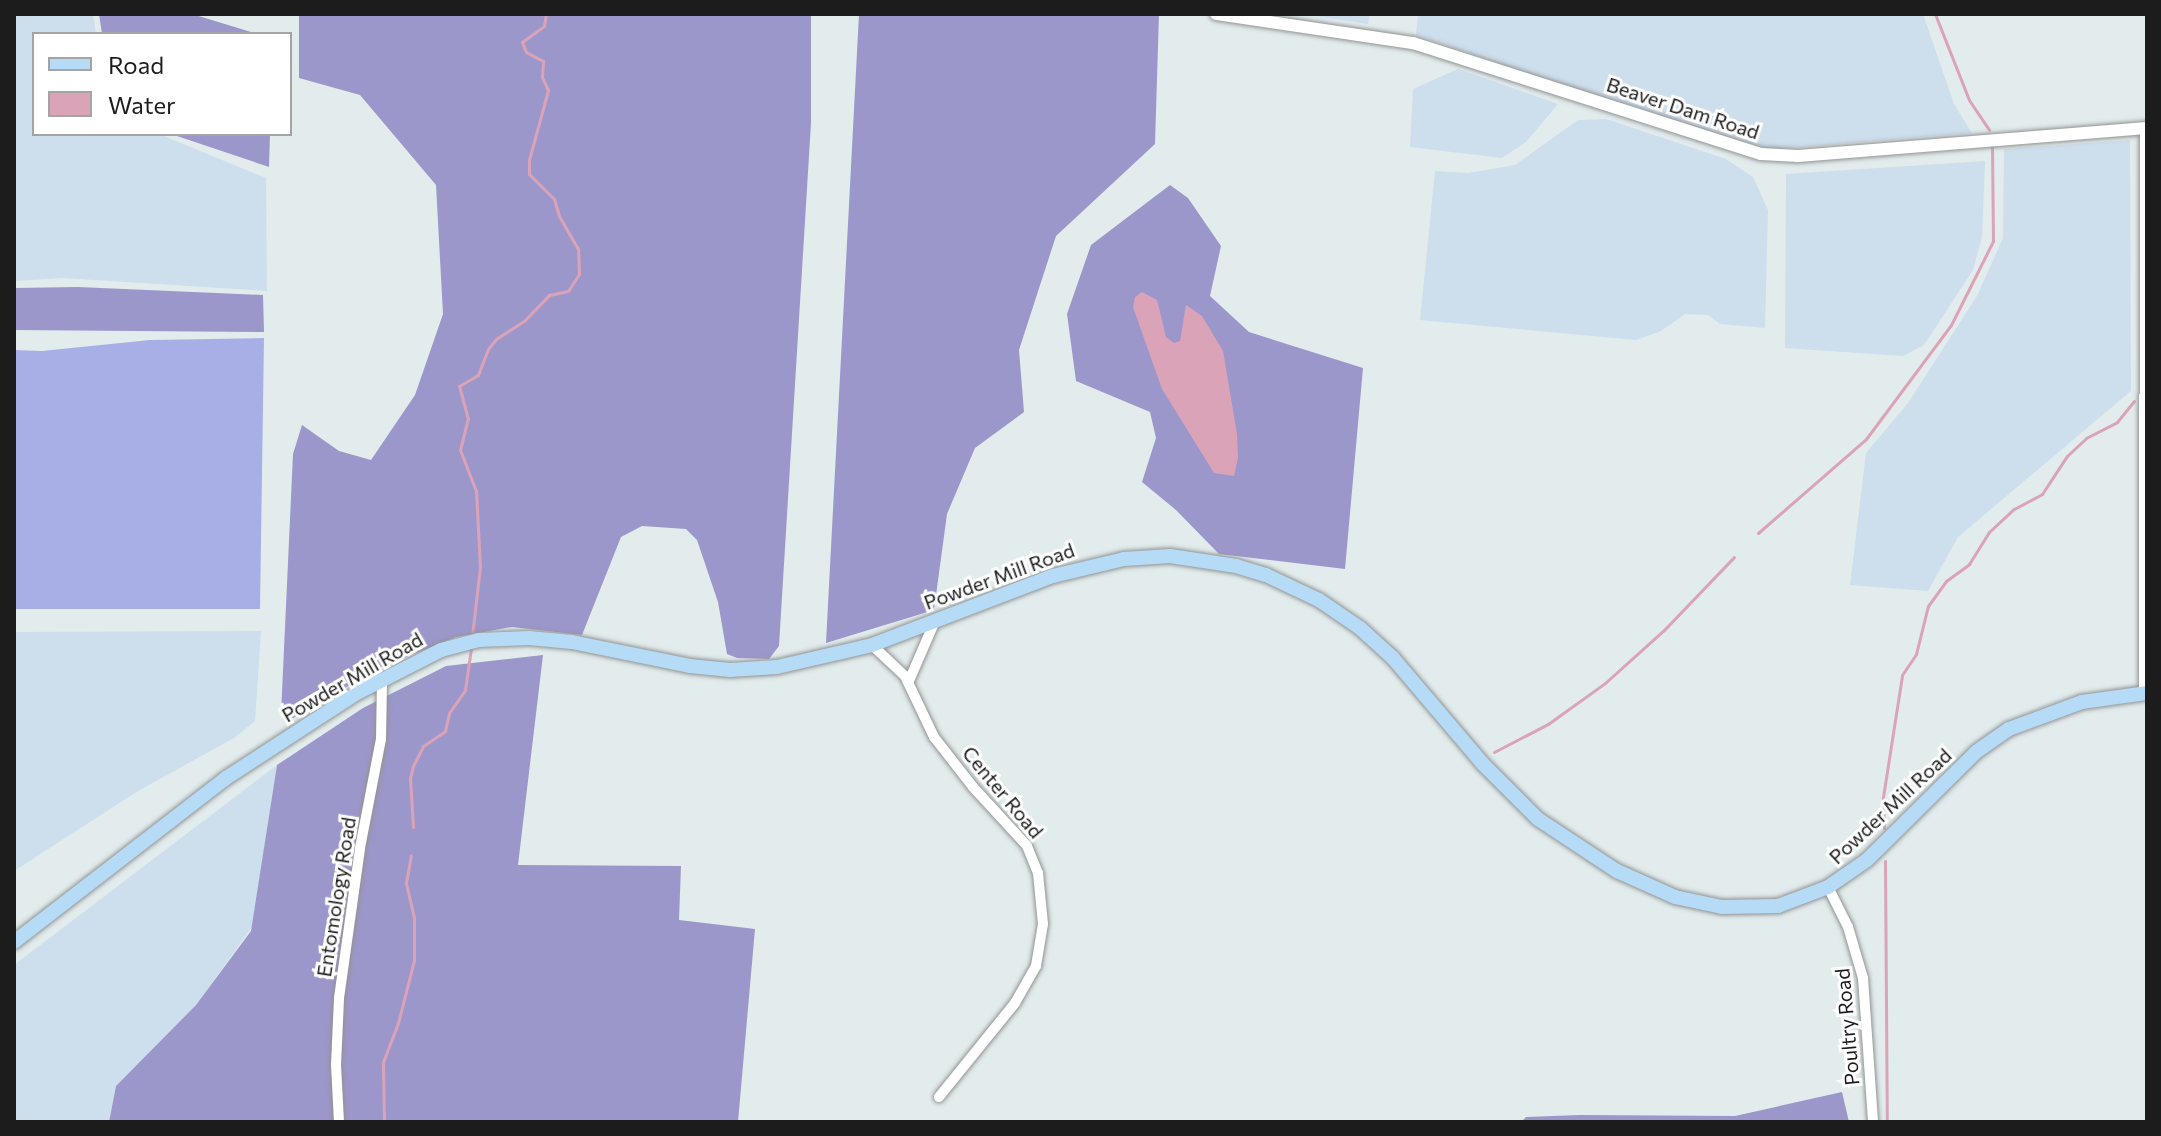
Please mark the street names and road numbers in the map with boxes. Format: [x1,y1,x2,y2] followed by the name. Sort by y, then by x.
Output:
[1604,72,1762,144] street label: Beaver Dam Road
[920,538,1078,614] street label: Powder Mill Road
[277,627,427,727] street label: Powder Mill Road
[958,741,1048,843] street label: Center Road
[1824,743,1956,869] street label: Powder Mill Road
[312,815,360,979] street label: Entomology Road
[1830,967,1864,1087] street label: Poultry Road

